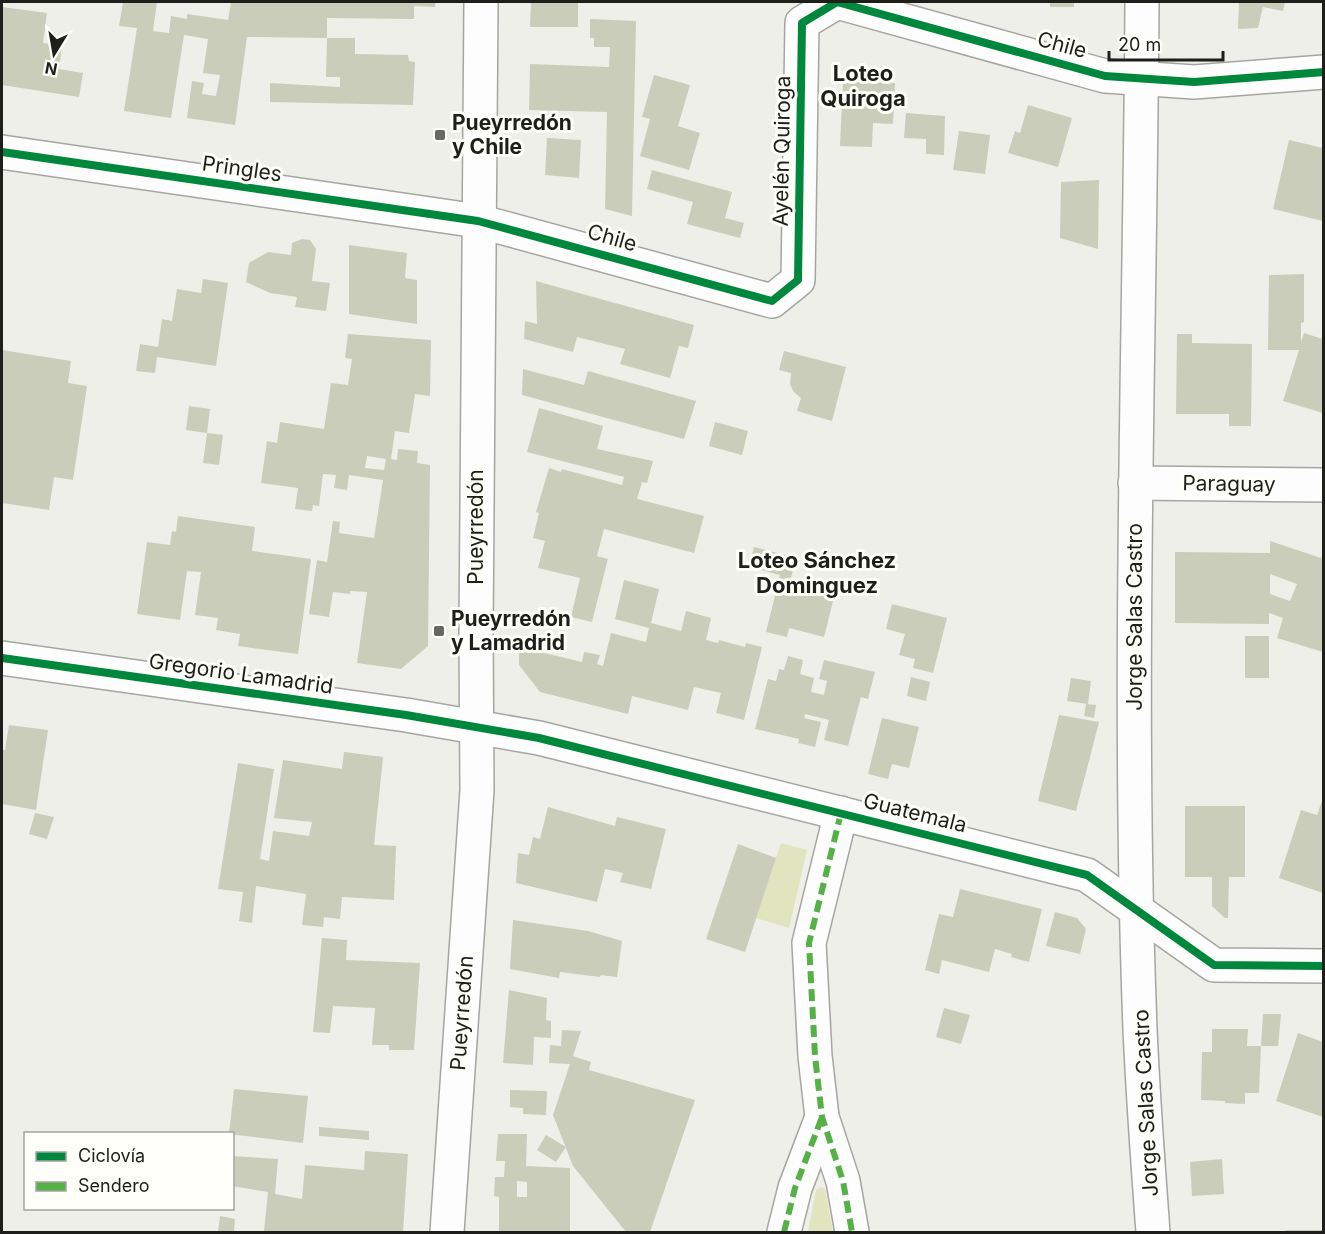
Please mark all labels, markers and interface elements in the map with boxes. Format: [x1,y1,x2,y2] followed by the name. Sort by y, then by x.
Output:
[24,24,84,84] north arrow
[1109,24,1223,62] scale bar
[1035,26,1090,63] street label: Chile
[1118,34,1161,55] text: 20 m
[43,58,59,80] text: N
[820,60,906,111] district label: Loteo Quiroga
[768,75,795,227] street label: Ayelén Quiroga
[452,110,572,159] place label: Pueyrredón y Chile
[433,128,447,142] marker: Pueyrredón y Chile
[201,151,284,186] street label: Pringles
[585,219,640,256] street label: Chile
[463,469,488,585] street label: Pueyrredón
[1182,470,1276,497] street label: Paraguay
[1122,523,1147,711] street label: Jorge Salas Castro
[738,547,896,598] district label: Loteo Sánchez Dominguez
[451,606,571,655] place label: Pueyrredón y Lamadrid
[432,624,446,638] marker: Pueyrredón y Lamadrid
[147,648,335,699] street label: Gregorio Lamadrid
[861,788,970,837] street label: Guatemala
[445,955,478,1071] street label: Pueyrredón
[1128,1009,1163,1197] street label: Jorge Salas Castro
[24,1132,234,1210] legend
[78,1145,145,1166] text: Ciclovía
[78,1175,149,1196] text: Sendero

